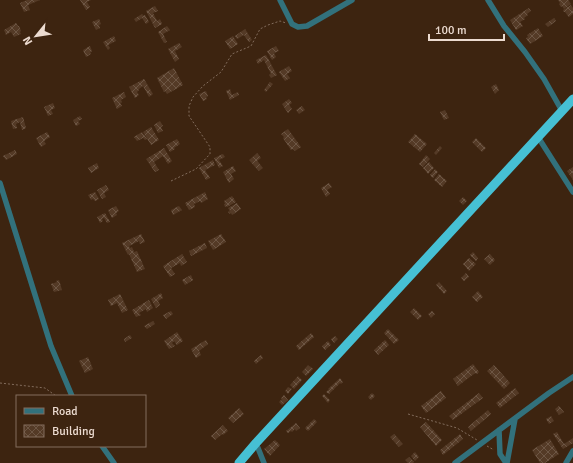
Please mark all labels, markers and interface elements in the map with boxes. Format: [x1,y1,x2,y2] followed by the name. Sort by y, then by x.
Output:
[16,16,56,56] north arrow
[429,16,504,42] scale bar
[435,23,467,38] text: 100 m
[20,34,35,47] text: N
[16,395,146,447] legend
[52,404,78,419] text: Road
[52,424,95,439] text: Building

